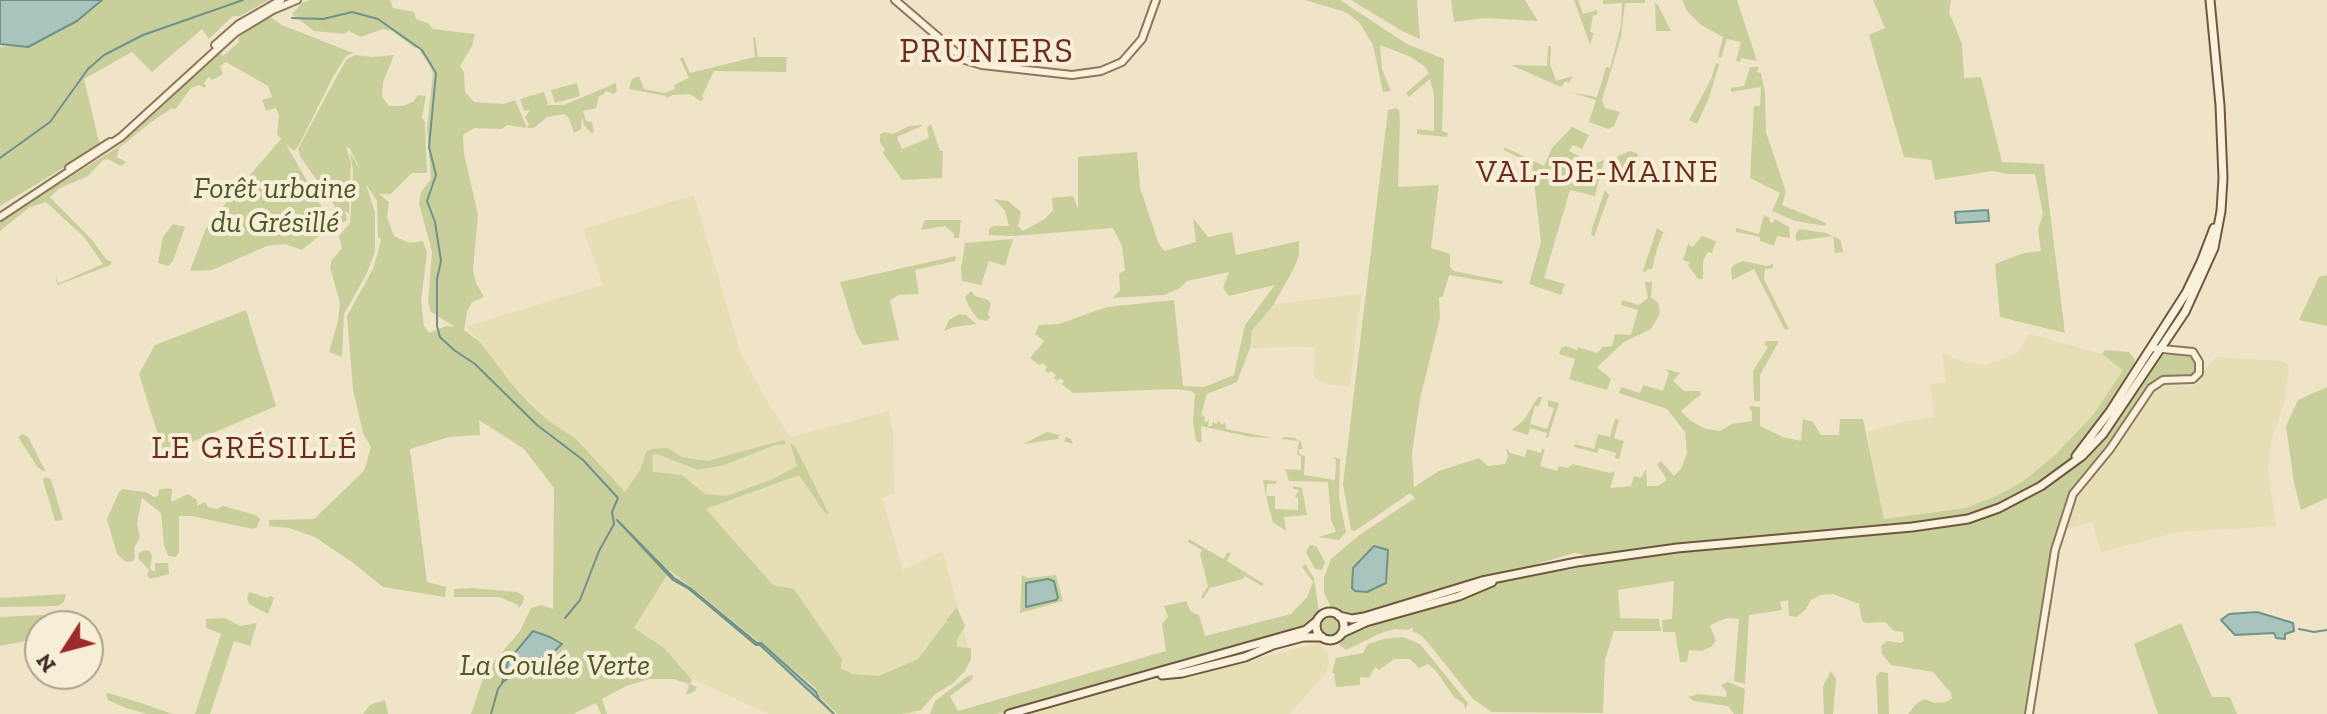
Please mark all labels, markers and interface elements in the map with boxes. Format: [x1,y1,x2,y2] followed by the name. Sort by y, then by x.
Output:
[899,32,1075,72] district label: PRUNIERS
[1476,154,1720,192] district label: VAL-DE-MAINE
[194,171,356,242] park label: Forêt urbaine du Grésillé
[151,430,359,468] district label: LE GRÉSILLÉ
[24,610,104,690] north arrow
[460,648,650,684] park label: La Coulée Verte
[30,649,62,678] text: N

